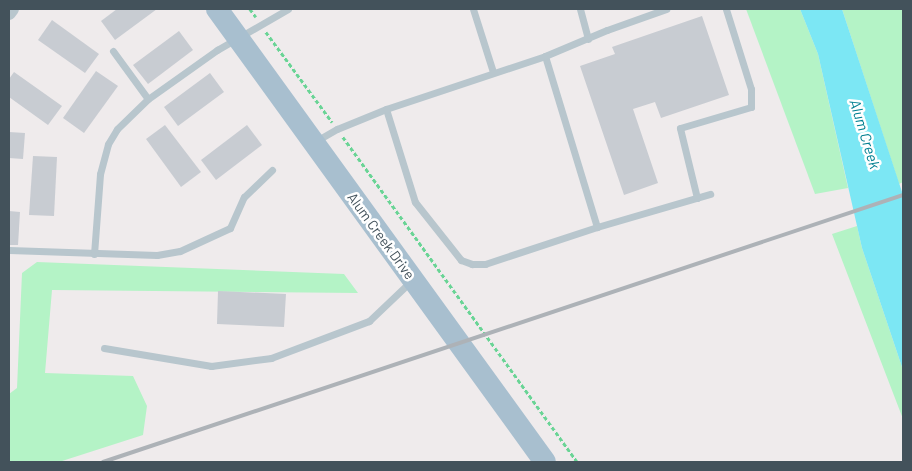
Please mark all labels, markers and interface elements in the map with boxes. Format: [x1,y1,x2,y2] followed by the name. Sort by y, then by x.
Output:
[846,97,884,171] water label: Alum Creek
[344,189,418,283] street label: Alum Creek Drive

